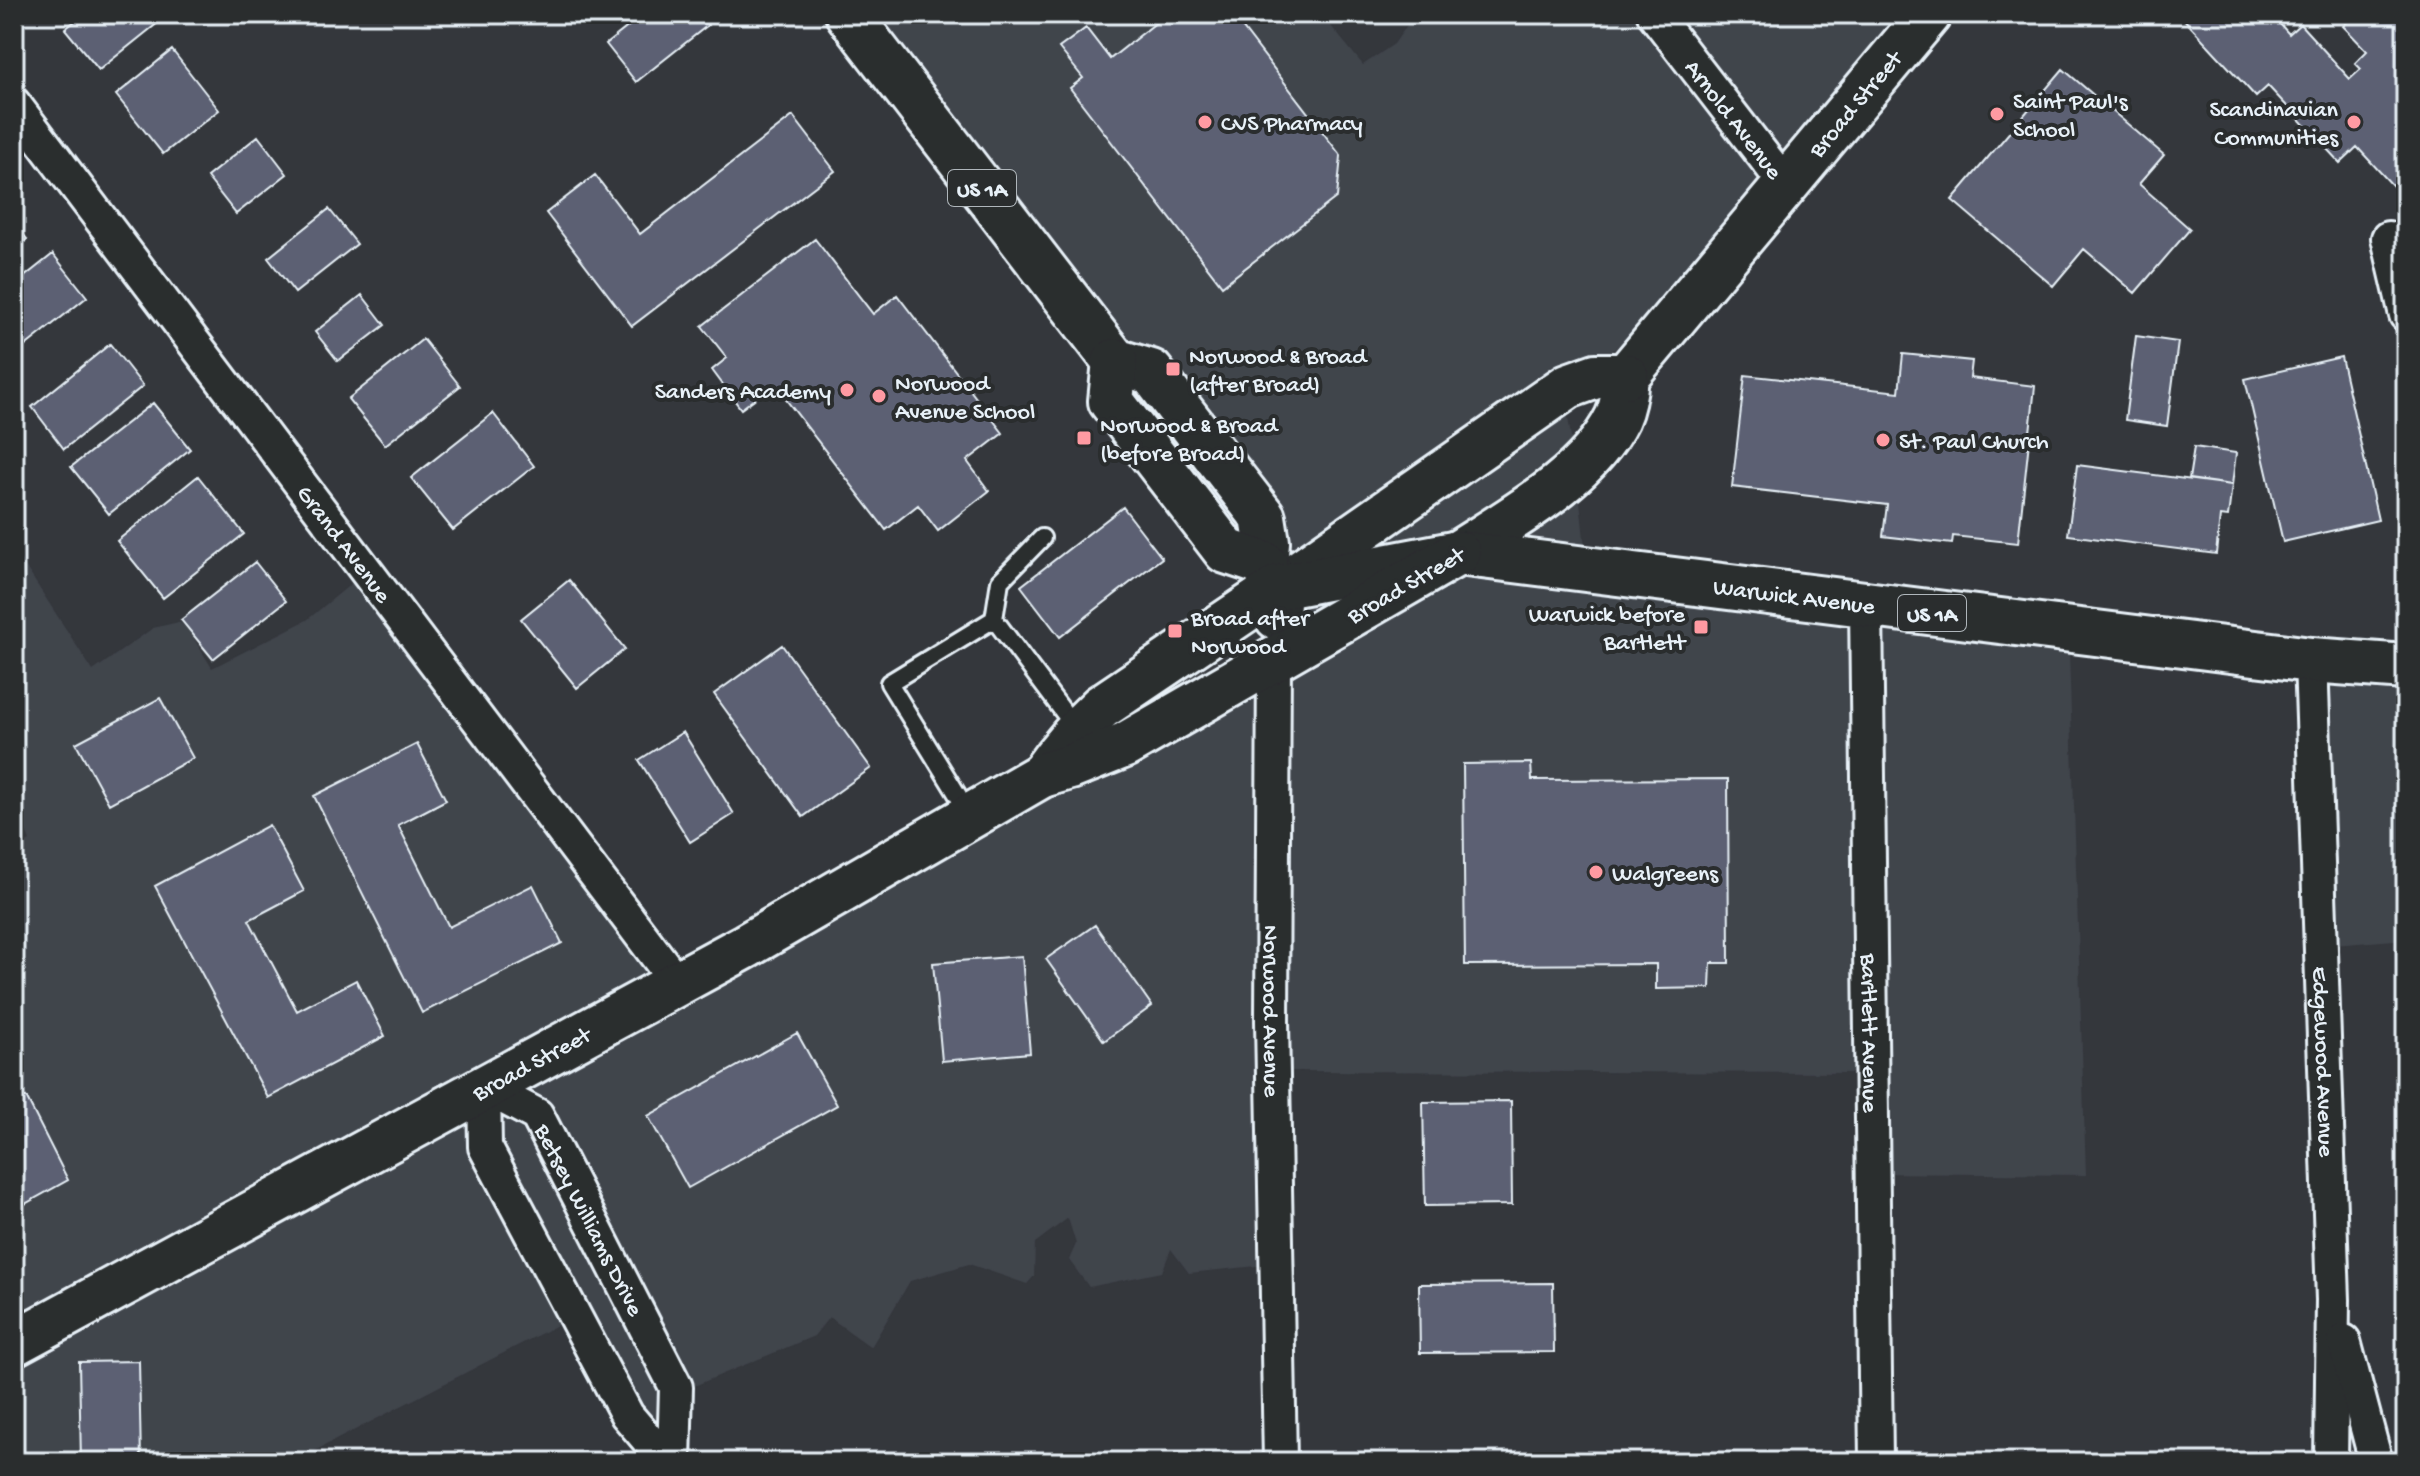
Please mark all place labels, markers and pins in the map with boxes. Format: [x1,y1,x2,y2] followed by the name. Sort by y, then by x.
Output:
[2013,89,2129,146] place label: Saint Paul's School
[2209,97,2339,154] place label: Scandinavian Communities
[1988,105,2006,123] marker: Saint Paul's School
[1221,111,1363,140] place label: CVS Pharmacy
[1196,113,1214,131] marker: CVS Pharmacy
[2345,113,2363,131] marker: Scandinavian Communities
[1189,344,1368,401] place label: Norwood & Broad (after Broad)
[1164,360,1182,378] marker: Norwood & Broad (after Broad)
[895,371,1035,428] place label: Norwood Avenue School
[655,379,831,408] place label: Sanders Academy
[838,381,856,399] marker: Sanders Academy
[870,387,888,405] marker: Norwood Avenue School
[1100,413,1279,470] place label: Norwood & Broad (before Broad)
[1075,429,1093,447] marker: Norwood & Broad (before Broad)
[1899,429,2049,458] place label: St. Paul Church
[1874,431,1892,449] marker: St. Paul Church
[1529,602,1687,659] place label: Warwick before Bartlett
[1190,606,1311,663] place label: Broad after Norwood
[1692,618,1710,636] marker: Warwick before Bartlett
[1166,622,1184,640] marker: Broad after Norwood
[1612,861,1719,890] place label: Walgreens
[1587,863,1605,881] marker: Walgreens

